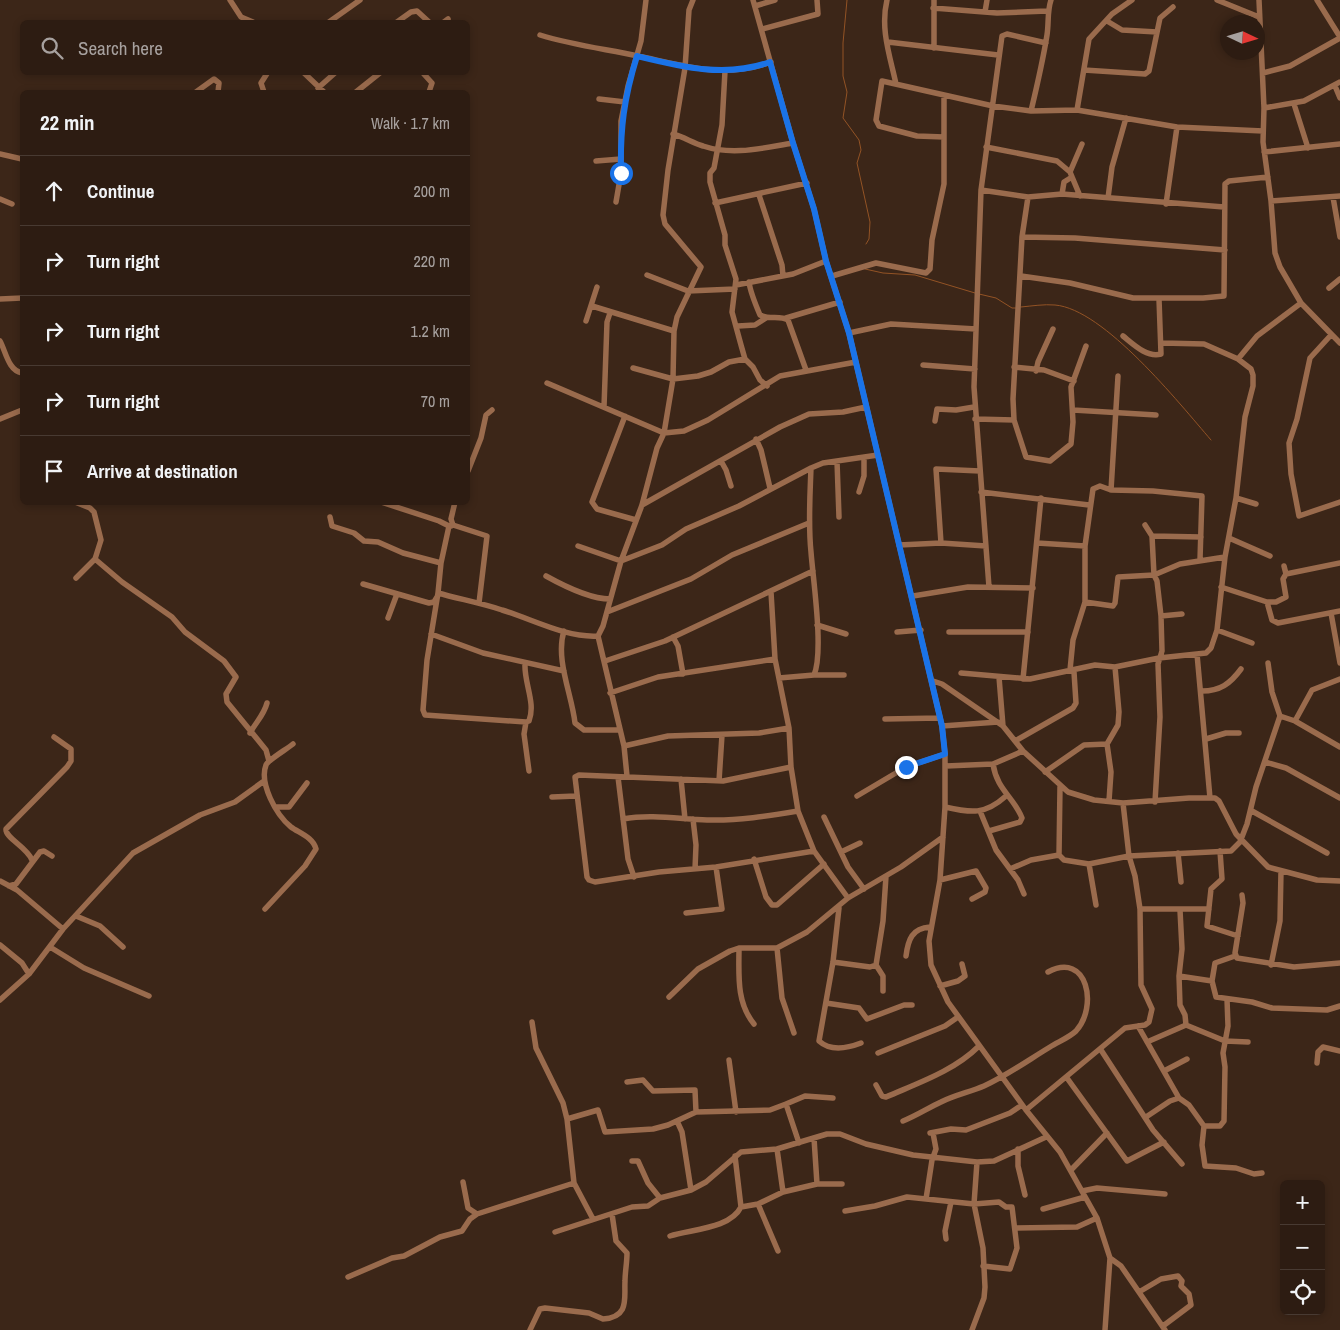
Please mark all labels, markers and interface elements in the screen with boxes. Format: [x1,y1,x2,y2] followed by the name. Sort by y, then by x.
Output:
[1220,15,1265,60] north arrow
[20,20,470,75] search box
[38,34,66,62] icon: search
[78,35,163,61] text: Search here
[40,108,95,137] text: 22 min
[371,112,450,134] text: Walk · 1.7 km
[610,162,633,185] route start
[40,177,68,205] icon: ahead
[87,178,155,204] text: Continue
[414,180,450,202] text: 200 m
[40,247,68,275] icon: right
[87,248,159,274] text: Turn right
[414,250,450,272] text: 220 m
[40,317,68,345] icon: right
[87,318,159,344] text: Turn right
[411,320,450,342] text: 1.2 km
[40,387,68,415] icon: right
[87,388,159,414] text: Turn right
[421,390,450,412] text: 70 m
[40,457,68,485] icon: arrive
[87,458,238,484] text: Arrive at destination
[895,756,918,779] route end
[1280,1180,1325,1315] map controls
[1280,1180,1325,1225] button: +
[1280,1225,1325,1270] button: −
[1280,1270,1325,1315] button: locate

